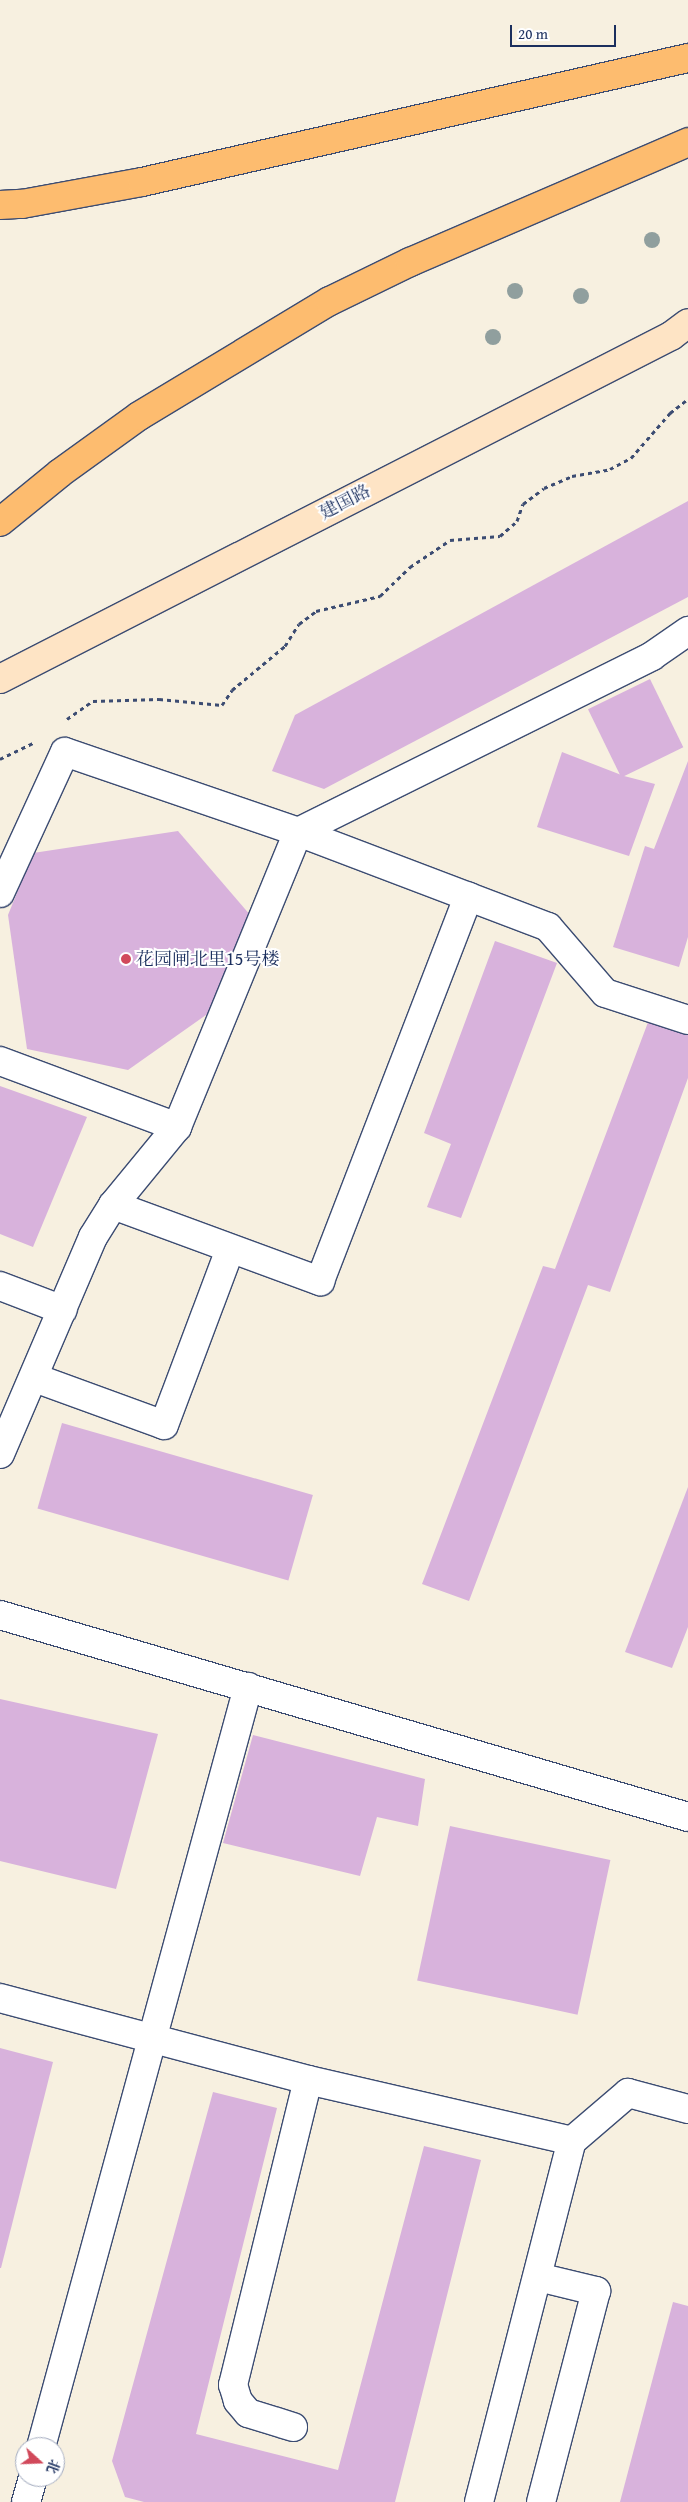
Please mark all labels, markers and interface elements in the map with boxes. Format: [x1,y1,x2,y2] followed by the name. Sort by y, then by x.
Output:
[513,15,619,47] scale bar
[518,23,548,44] text: 20 m
[316,480,374,524] street label: 建国路
[136,948,279,970] place label: 花园闸北里15号楼
[120,953,132,965] marker: 花园闸北里15号楼
[15,2437,65,2487] north arrow
[41,2457,65,2477] text: 北

